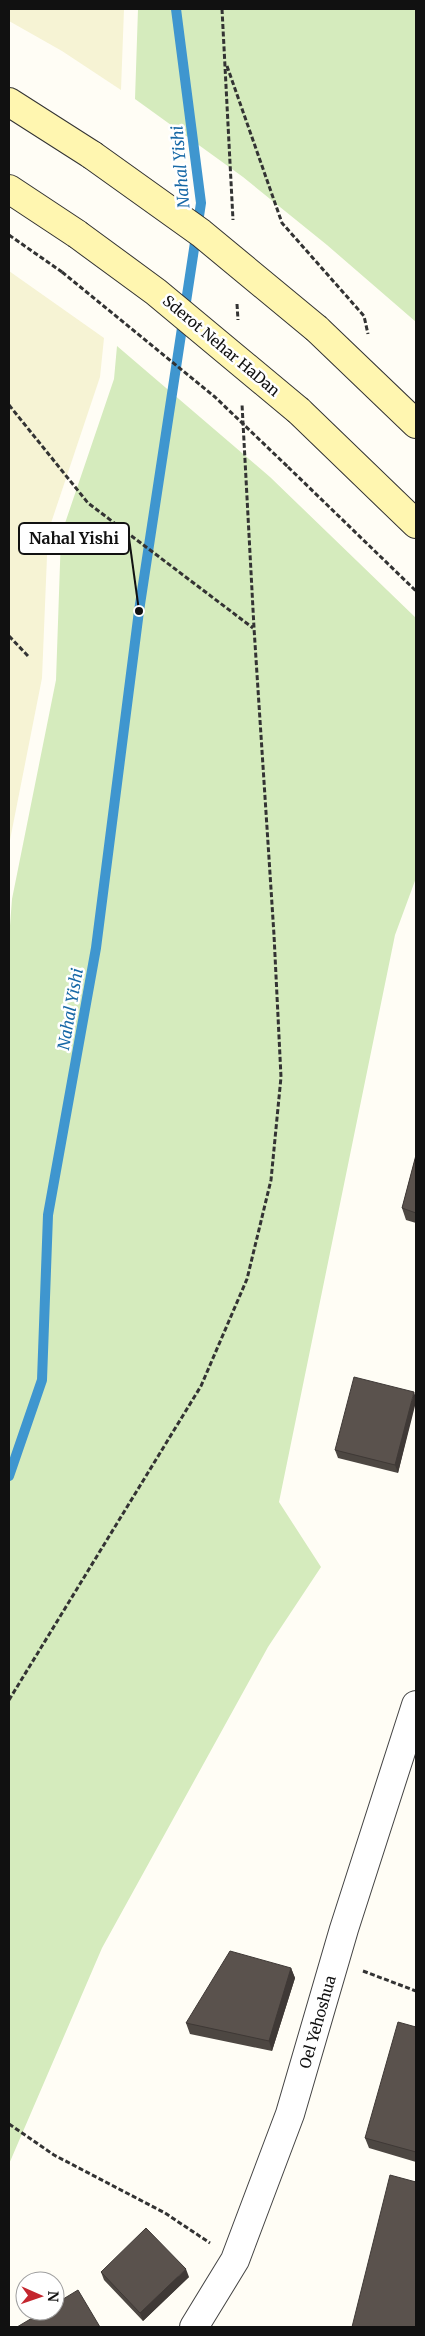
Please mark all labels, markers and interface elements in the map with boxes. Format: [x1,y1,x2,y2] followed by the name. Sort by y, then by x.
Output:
[166,125,194,209] water label: Nahal Yishi
[159,291,284,400] street label: Sderot Nehar HaDan
[19,523,129,554] callout: Nahal Yishi
[29,528,119,548] text: Nahal Yishi
[53,966,87,1051] water label: Nahal Yishi
[295,1973,340,2071] street label: Oel Yehoshua
[15,2271,65,2321] north arrow
[44,2291,62,2302] text: N

